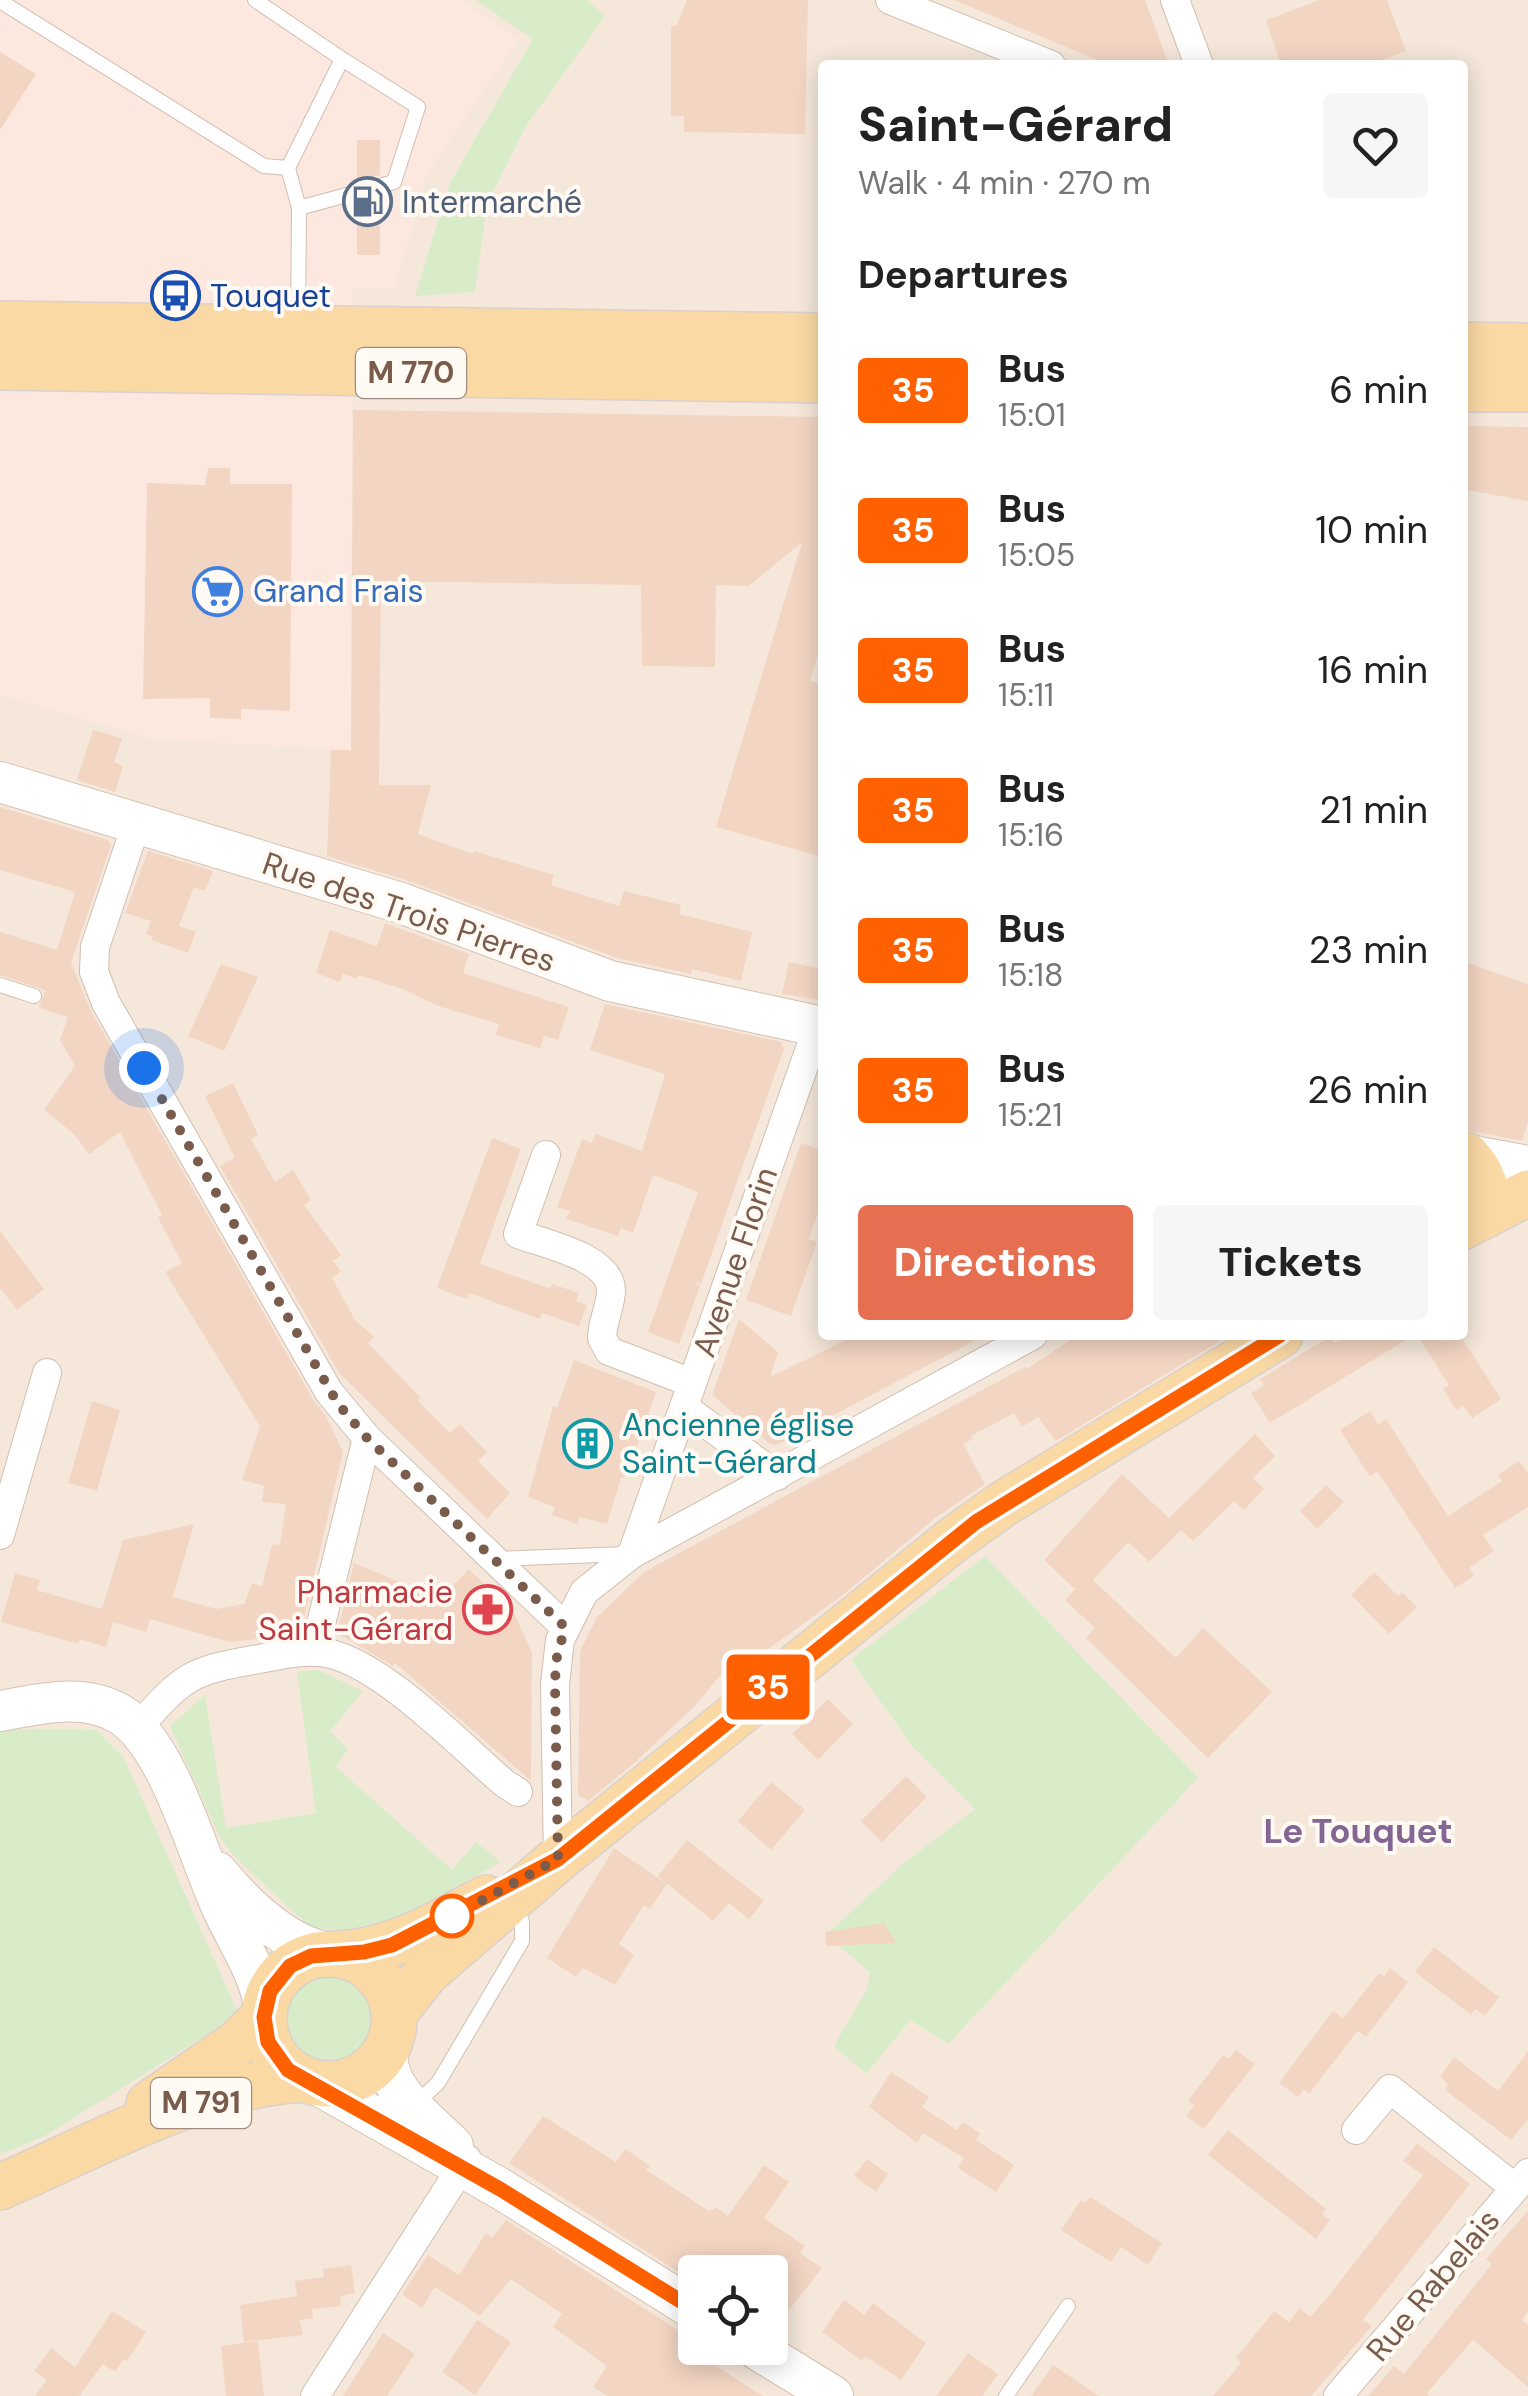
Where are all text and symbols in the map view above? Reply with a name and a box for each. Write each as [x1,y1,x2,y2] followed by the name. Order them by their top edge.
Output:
[858,93,1173,156] text: Saint-Gérard
[1323,93,1428,198] button: heart
[858,162,1151,204] text: Walk · 4 min · 270 m
[341,176,393,228] fuel station icon: Intermarché
[402,181,582,223] place label: Intermarché
[858,250,1069,300] text: Departures
[149,270,201,322] bus stop icon: Touquet
[210,275,331,317] place label: Touquet
[998,344,1066,394] text: Bus
[356,348,466,398] road number: M 770
[1329,365,1428,415] text: 6 min
[892,367,934,413] text: 35
[998,394,1066,436] text: 15:01
[998,484,1066,534] text: Bus
[1315,505,1428,555] text: 10 min
[892,507,934,553] text: 35
[998,534,1075,576] text: 15:05
[192,565,244,617] supermarket icon: Grand Frais
[253,570,424,612] place label: Grand Frais
[998,624,1066,674] text: Bus
[1317,645,1428,695] text: 16 min
[892,647,934,693] text: 35
[998,674,1054,716] text: 15:11
[998,764,1066,814] text: Bus
[1319,785,1428,835] text: 21 min
[892,787,934,833] text: 35
[998,814,1064,856] text: 15:16
[257,842,561,982] street label: Rue des Trois Pierres
[998,904,1066,954] text: Bus
[1309,925,1428,975] text: 23 min
[892,927,934,973] text: 35
[998,954,1063,996] text: 15:18
[119,1043,169,1093] your location
[998,1044,1066,1094] text: Bus
[1307,1065,1428,1115] text: 26 min
[892,1067,934,1113] text: 35
[998,1094,1062,1136] text: 15:21
[683,1161,787,1363] street label: Avenue Florin
[858,1205,1133,1320] button: Directions
[1153,1205,1428,1320] button: Tickets
[622,1404,854,1483] place label: Ancienne église Saint-Gérard
[561,1417,613,1469] building icon: Ancienne église Saint-Gérard
[258,1571,453,1650] place label: Pharmacie Saint-Gérard
[462,1584,514,1636] pharmacy icon: Pharmacie Saint-Gérard
[723,1654,813,1720] line badge: 35
[747,1664,789,1710] text: 35
[1263,1808,1453,1854] district label: Le Touquet
[431,1895,473,1937] unlabelled marker
[151,2078,251,2128] road number: M 791
[1357,2200,1509,2370] street label: Rue Rabelais
[678,2255,788,2365] map controls
[678,2255,788,2365] button: locate

